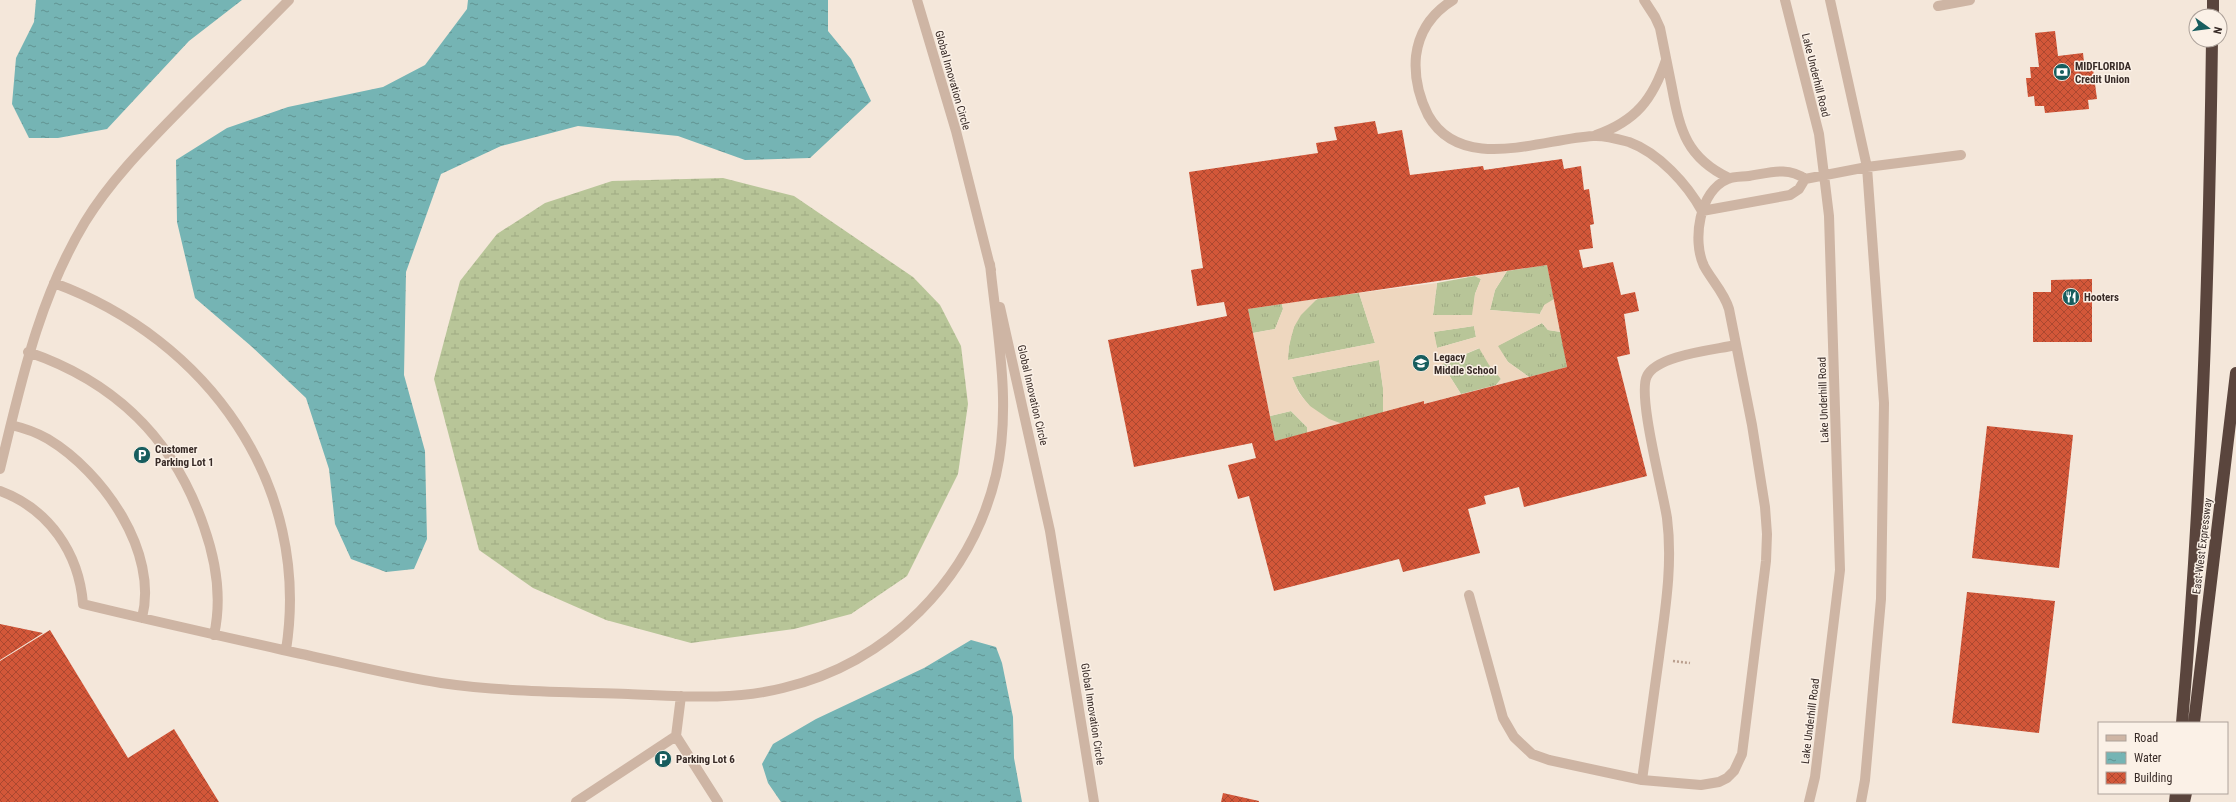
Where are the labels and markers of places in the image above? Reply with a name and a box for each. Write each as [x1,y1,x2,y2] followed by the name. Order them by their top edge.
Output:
[2075,60,2131,86] place label: MIDFLORIDA Credit Union
[2052,62,2072,82] bank icon: MIDFLORIDA Credit Union
[2061,287,2081,307] restaurant icon: Hooters
[2084,291,2119,304] place label: Hooters
[1434,351,1497,377] place label: Legacy Middle School
[1411,353,1431,373] school or university icon: Legacy Middle School
[155,443,214,469] place label: Customer Parking Lot 1
[132,445,152,465] parking icon: Customer Parking Lot 1
[653,749,673,769] parking icon: Parking Lot 6
[676,753,735,766] place label: Parking Lot 6

